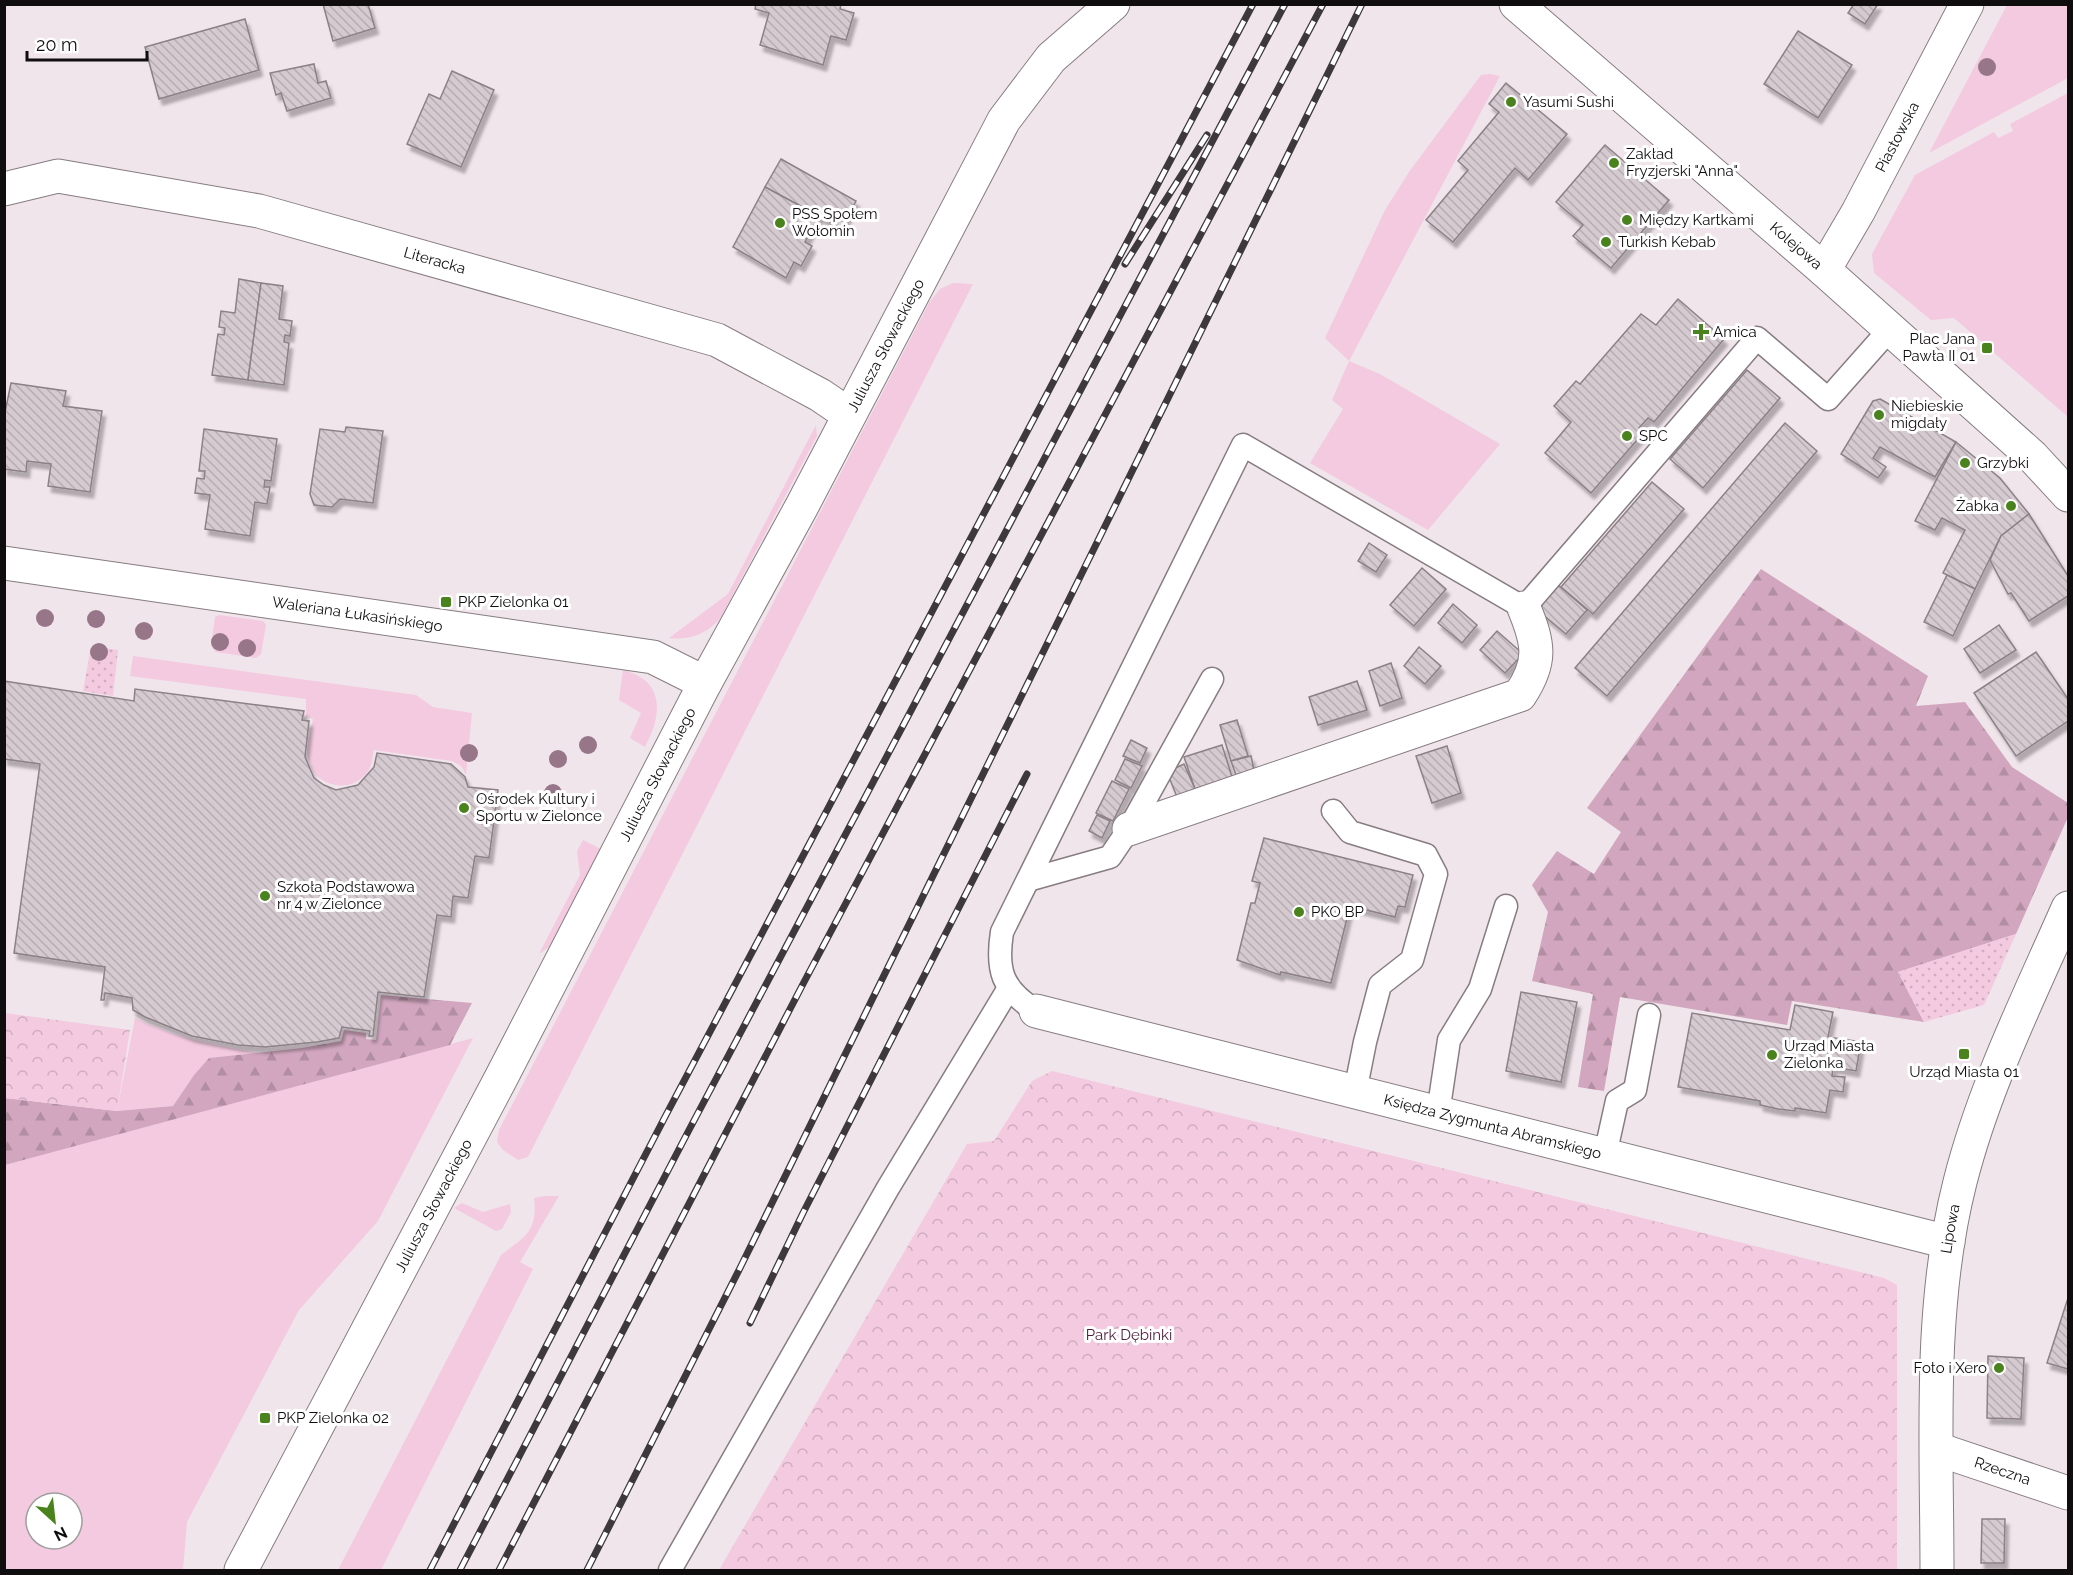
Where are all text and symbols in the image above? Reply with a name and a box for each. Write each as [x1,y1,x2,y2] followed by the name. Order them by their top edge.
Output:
[27,24,147,62] scale bar
[36,34,78,55] text: 20 m
[1523,93,1614,111] place label: Yasumi Sushi
[1504,95,1518,109] marker: Yasumi Sushi
[1872,99,1923,175] street label: Piastowska
[1626,145,1738,180] place label: Zakład Fryzjerski "Anna"
[1607,156,1621,170] marker: Zakład Fryzjerski "Anna"
[792,205,878,240] place label: PSS Społem Wołomin
[1639,211,1754,229] place label: Między Kartkami
[1620,213,1634,227] marker: Między Kartkami
[773,216,787,230] marker: PSS Społem Wołomin
[1766,218,1826,273] street label: Kolejowa
[1618,233,1716,251] place label: Turkish Kebab
[1599,235,1613,249] marker: Turkish Kebab
[402,243,468,278] street label: Literacka
[844,276,928,415] street label: Juliusza Słowackiego
[1713,323,1757,341] place label: Amica
[1694,325,1708,339] marker: Amica
[1902,330,1976,365] place label: Plac Jana Pawła II 01
[1980,341,1994,355] marker: Plac Jana Pawła II 01
[1891,397,1963,432] place label: Niebieskie migdały
[1872,408,1886,422] marker: Niebieskie migdały
[1639,427,1668,445] place label: SPC
[1620,429,1634,443] marker: SPC
[1977,454,2029,472] place label: Grzybki
[1958,456,1972,470] marker: Grzybki
[1956,496,1999,515] place label: Żabka
[2004,499,2018,513] marker: Żabka
[271,593,444,635] street label: Waleriana Łukasińskiego
[458,593,569,611] place label: PKP Zielonka 01
[439,595,453,609] marker: PKP Zielonka 01
[616,705,700,844] street label: Juliusza Słowackiego
[476,790,602,825] place label: Ośrodek Kultury i Sportu w Zielonce
[457,801,471,815] marker: Ośrodek Kultury i Sportu w Zielonce
[277,878,415,913] place label: Szkoła Podstawowa nr 4 w Zielonce
[258,889,272,903] marker: Szkoła Podstawowa nr 4 w Zielonce
[1311,903,1364,921] place label: PKO BP
[1292,905,1306,919] marker: PKO BP
[1784,1037,1874,1072] place label: Urząd Miasta Zielonka
[1957,1047,1971,1061] marker: Urząd Miasta 01
[1765,1048,1779,1062] marker: Urząd Miasta Zielonka
[1909,1063,2019,1081] place label: Urząd Miasta 01
[1382,1090,1604,1163] street label: Księdza Zygmunta Abramskiego
[391,1136,476,1275] street label: Juliusza Słowackiego
[1937,1202,1964,1255] street label: Lipowa
[1086,1326,1172,1344] park label: Park Dębinki
[1914,1359,1987,1377] place label: Foto i Xero
[1992,1361,2006,1375] marker: Foto i Xero
[277,1409,389,1427] place label: PKP Zielonka 02
[258,1411,272,1425] marker: PKP Zielonka 02
[1972,1453,2033,1489] street label: Rzeczna
[24,1491,84,1551] north arrow
[51,1523,70,1545] text: N

